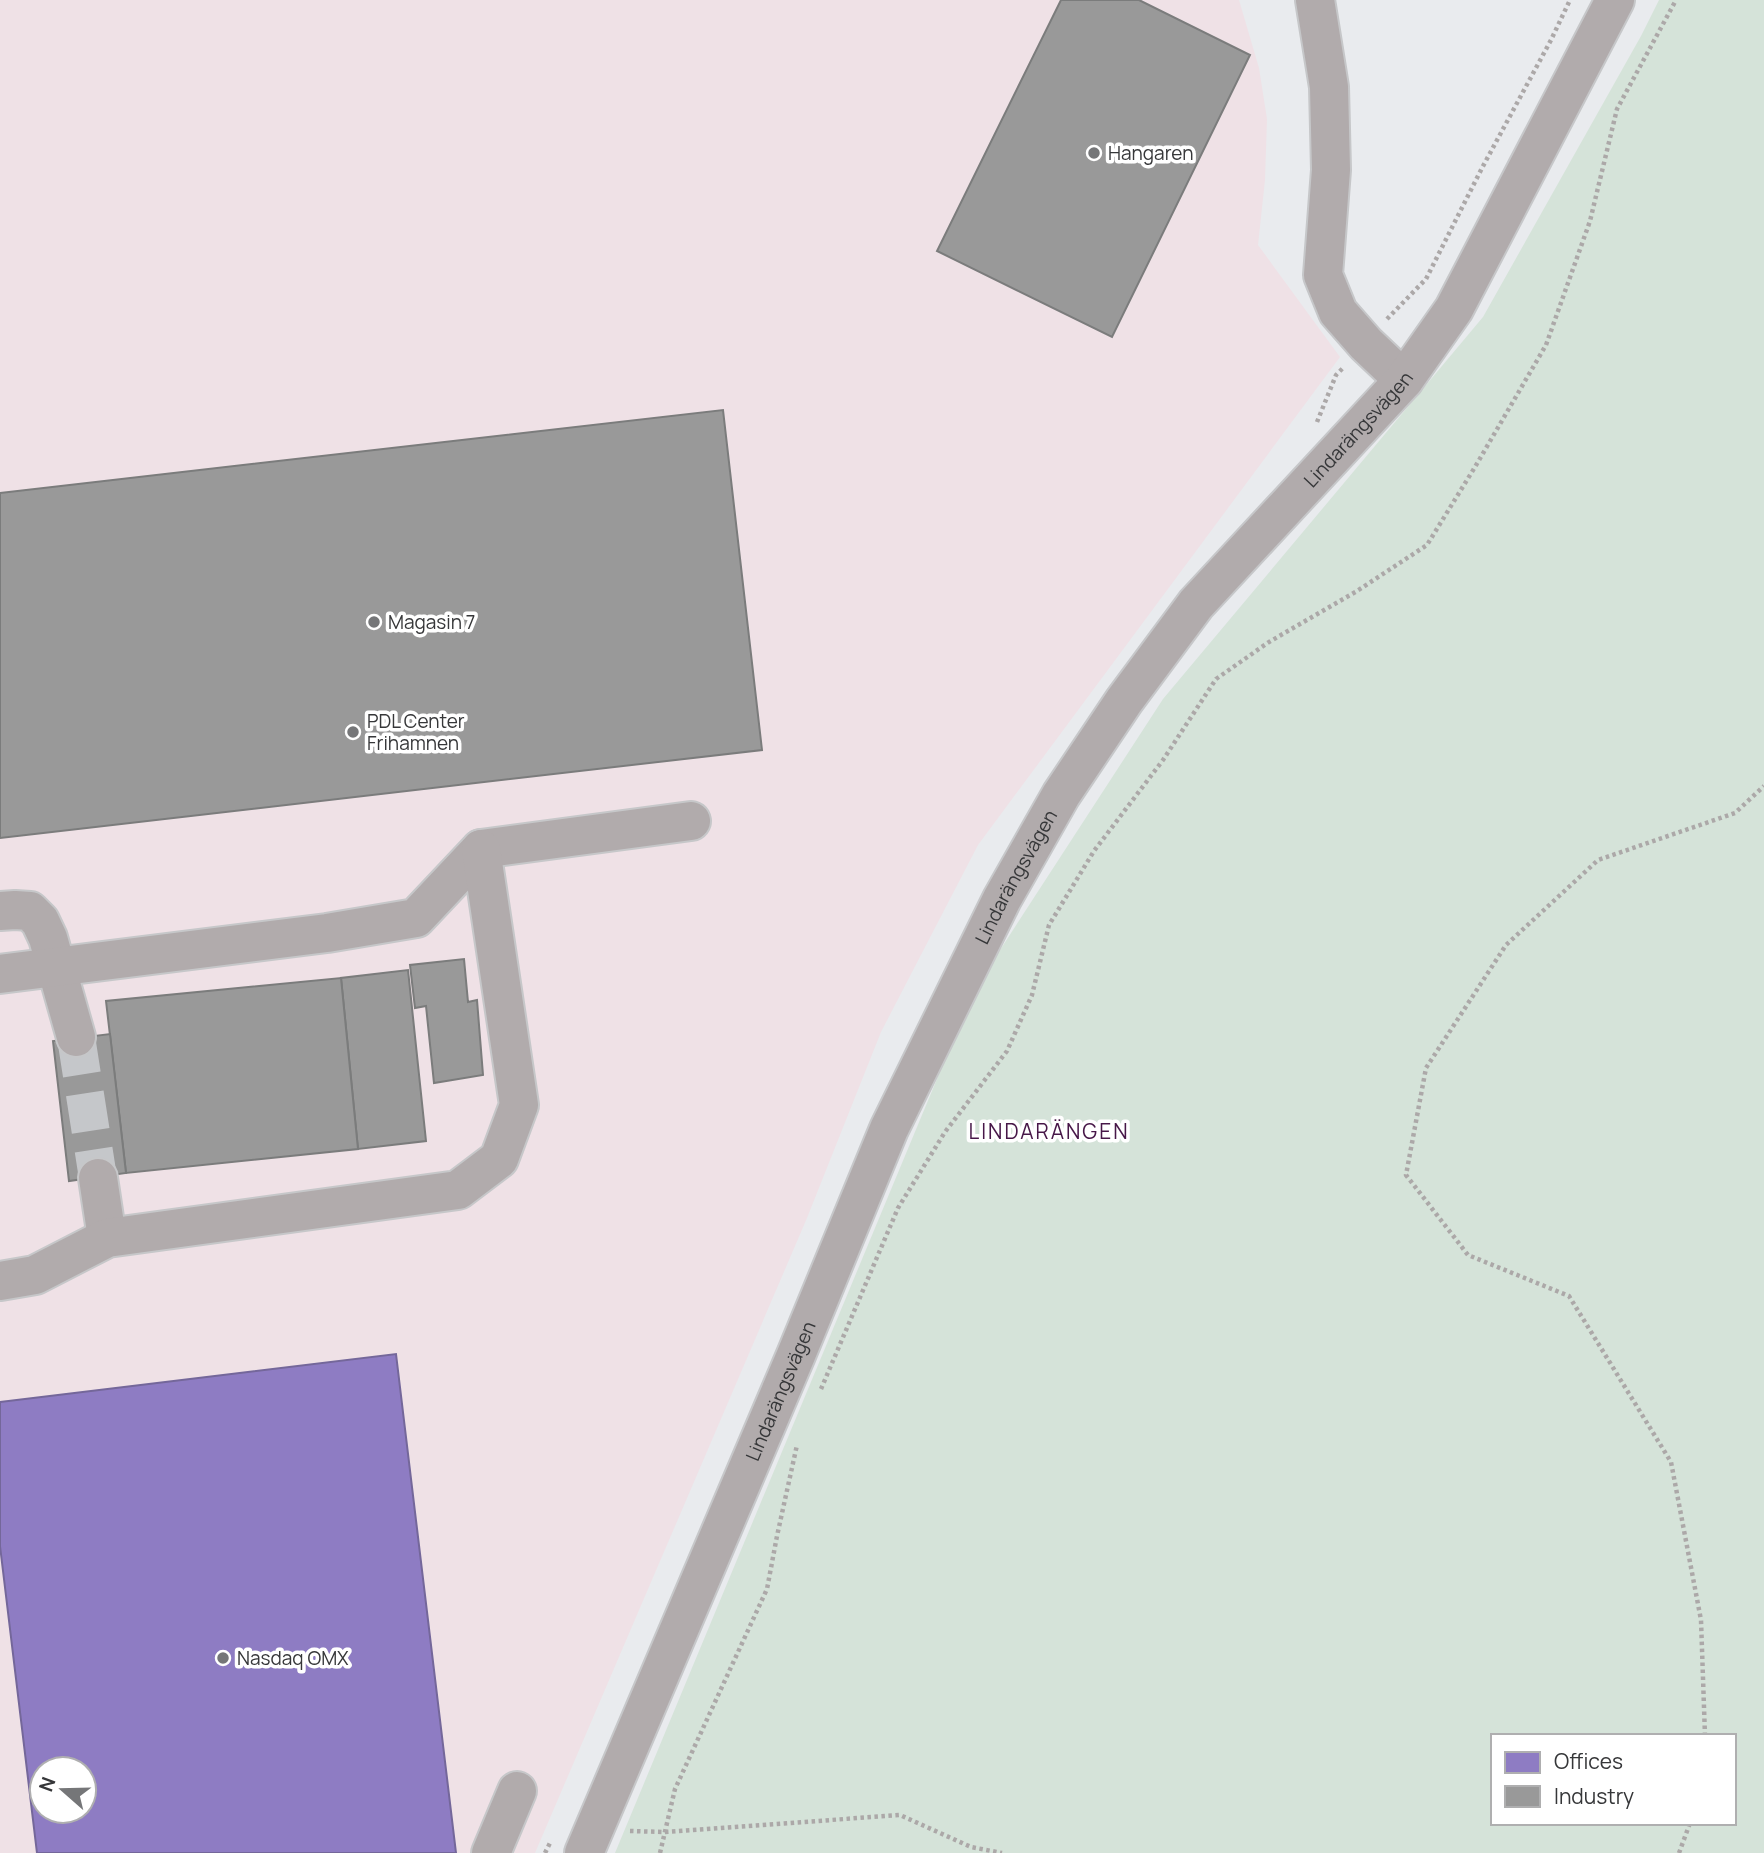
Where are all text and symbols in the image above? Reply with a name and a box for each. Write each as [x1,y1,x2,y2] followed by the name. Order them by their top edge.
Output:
[1108,140,1193,166] place label: Hangaren
[1086,145,1102,161] marker: Hangaren
[1298,366,1419,493] street label: Lindarängsvägen
[388,609,475,635] place label: Magasin 7
[366,614,382,630] marker: Magasin 7
[367,708,465,756] place label: PDL Center Frihamnen
[345,724,361,740] marker: PDL Center Frihamnen
[969,805,1063,948] street label: Lindarängsvägen
[968,1117,1130,1145] district label: LINDARÄNGEN
[739,1317,822,1465] street label: Lindarängsvägen
[237,1645,349,1671] place label: Nasdaq OMX
[215,1650,231,1666] marker: Nasdaq OMX
[1491,1734,1736,1825] legend
[1554,1747,1623,1775] text: Offices
[28,1755,98,1825] north arrow
[32,1773,62,1795] text: N
[1554,1782,1634,1810] text: Industry

